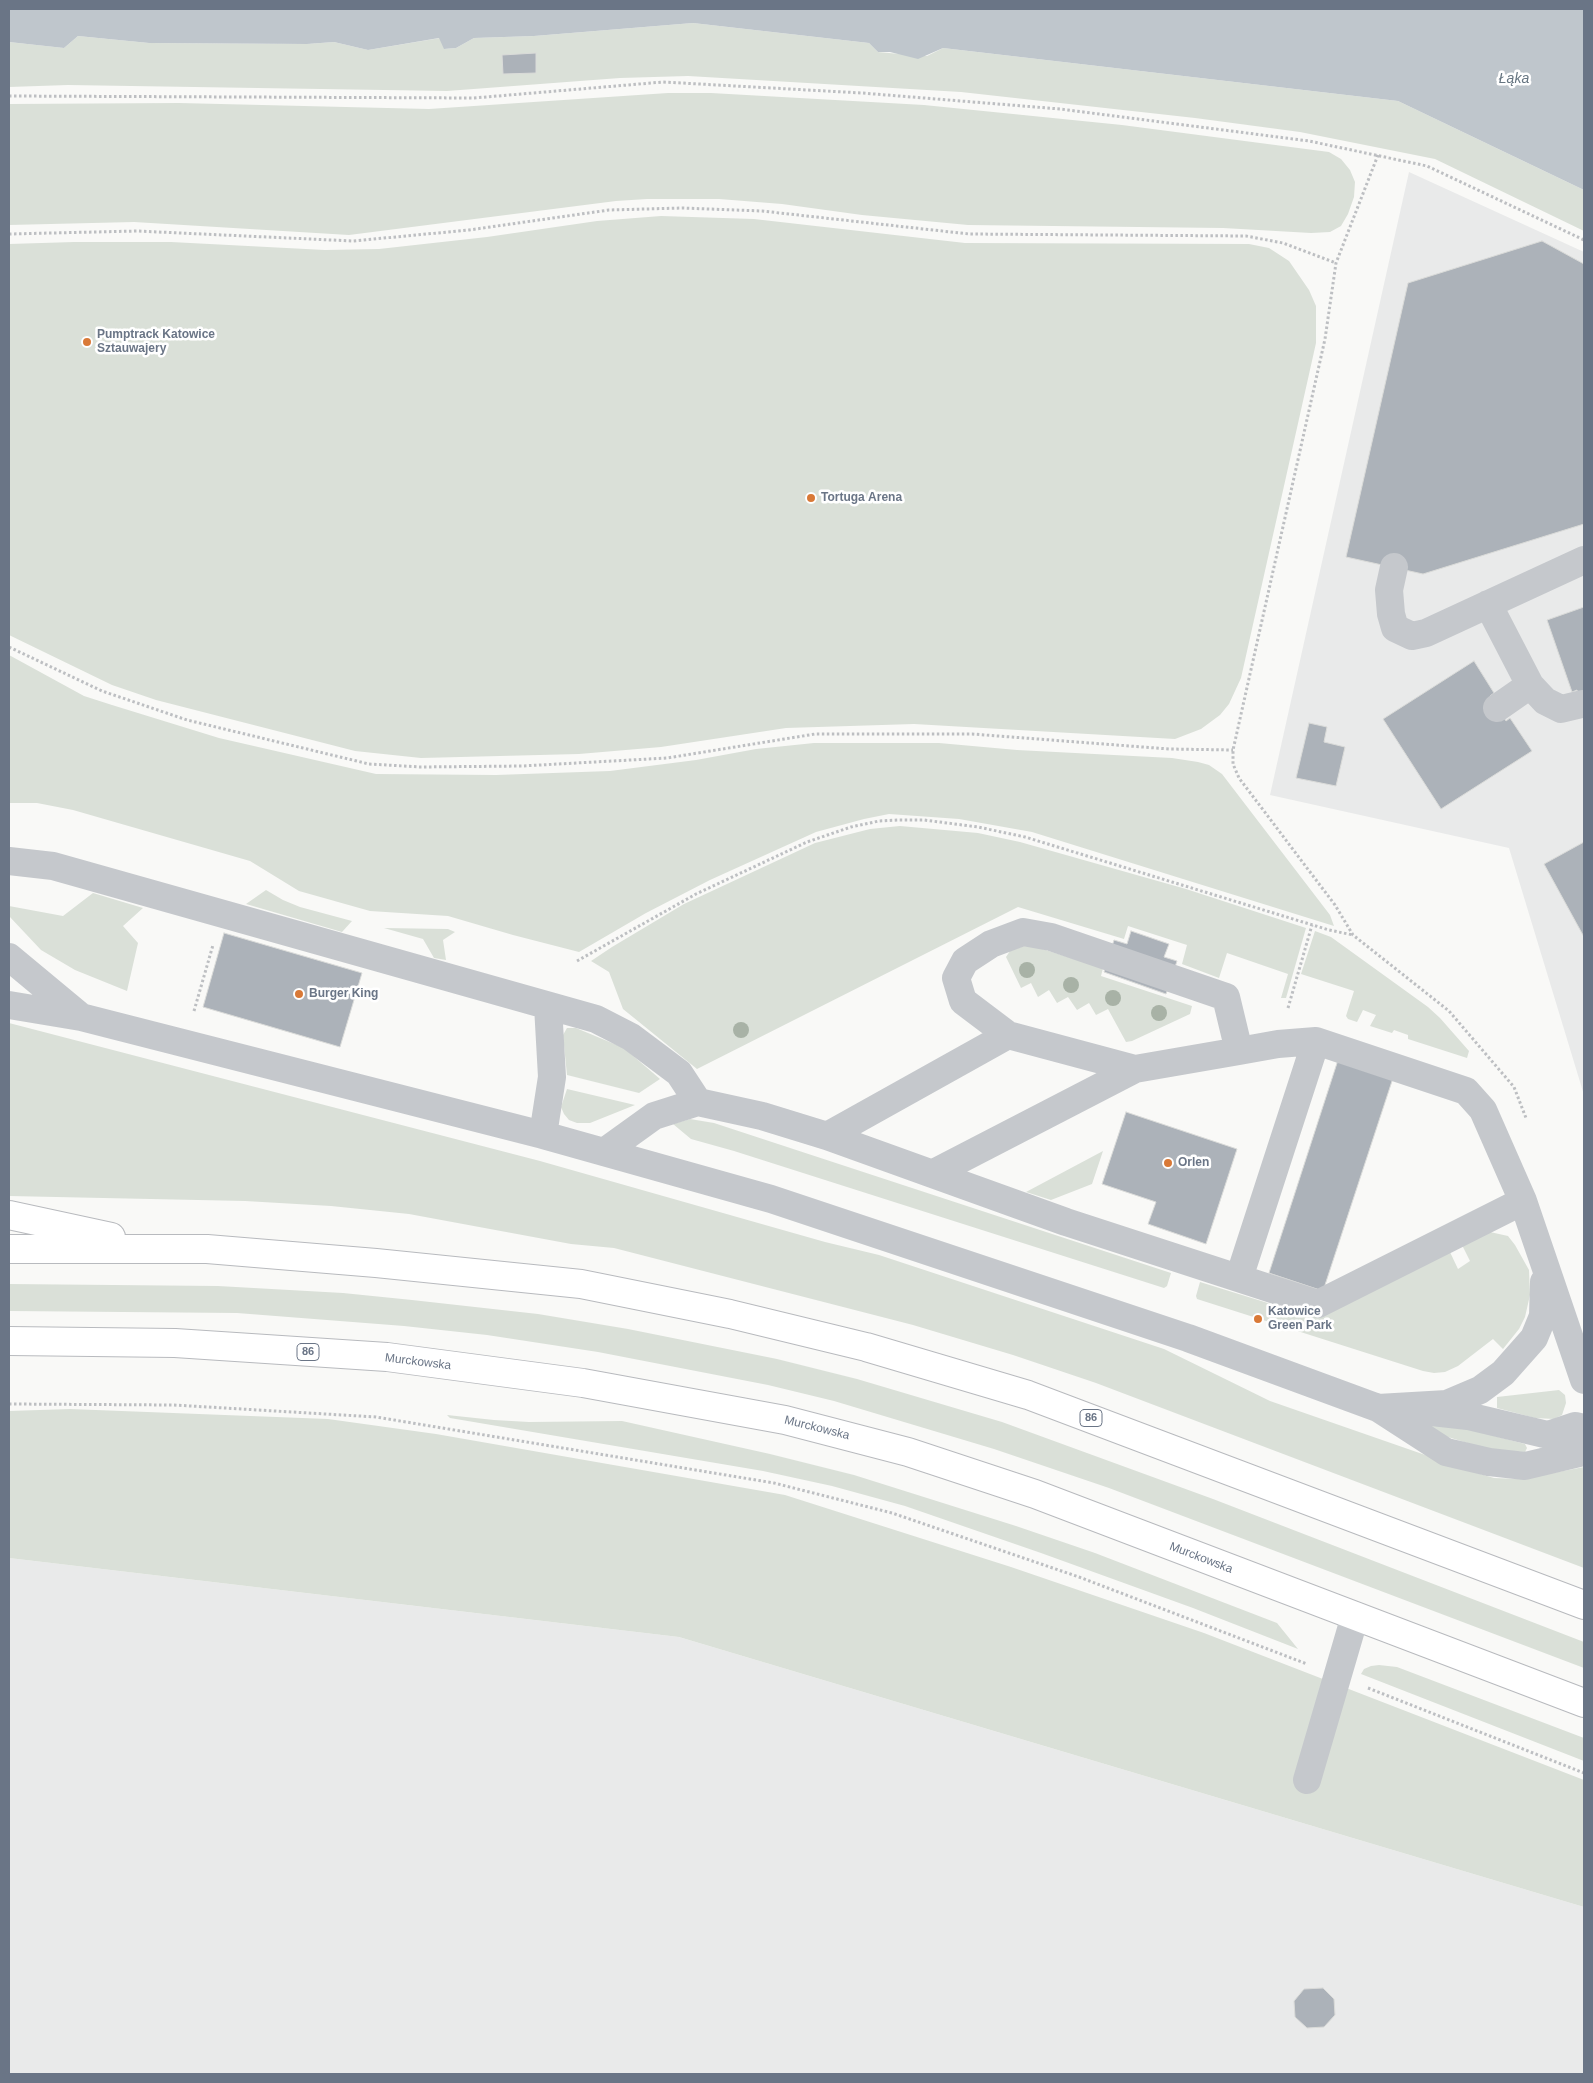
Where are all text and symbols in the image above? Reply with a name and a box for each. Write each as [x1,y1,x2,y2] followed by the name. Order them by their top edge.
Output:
[1499,71,1529,87] water label: Łąka
[97,328,215,356] place label: Pumptrack Katowice Sztauwajery
[81,336,93,348] marker: Pumptrack Katowice Sztauwajery
[821,491,902,505] place label: Tortuga Arena
[805,492,817,504] marker: Tortuga Arena
[309,987,378,1001] place label: Burger King
[293,988,305,1000] marker: Burger King
[1178,1156,1209,1170] place label: Orlen
[1162,1157,1174,1169] marker: Orlen
[1268,1305,1332,1333] place label: Katowice Green Park
[1252,1313,1264,1325] marker: Katowice Green Park
[297,1344,319,1360] road number: 86
[384,1351,452,1373] street label: Murckowska
[1080,1410,1102,1426] road number: 86
[783,1413,851,1443] street label: Murckowska
[1167,1539,1235,1577] street label: Murckowska

